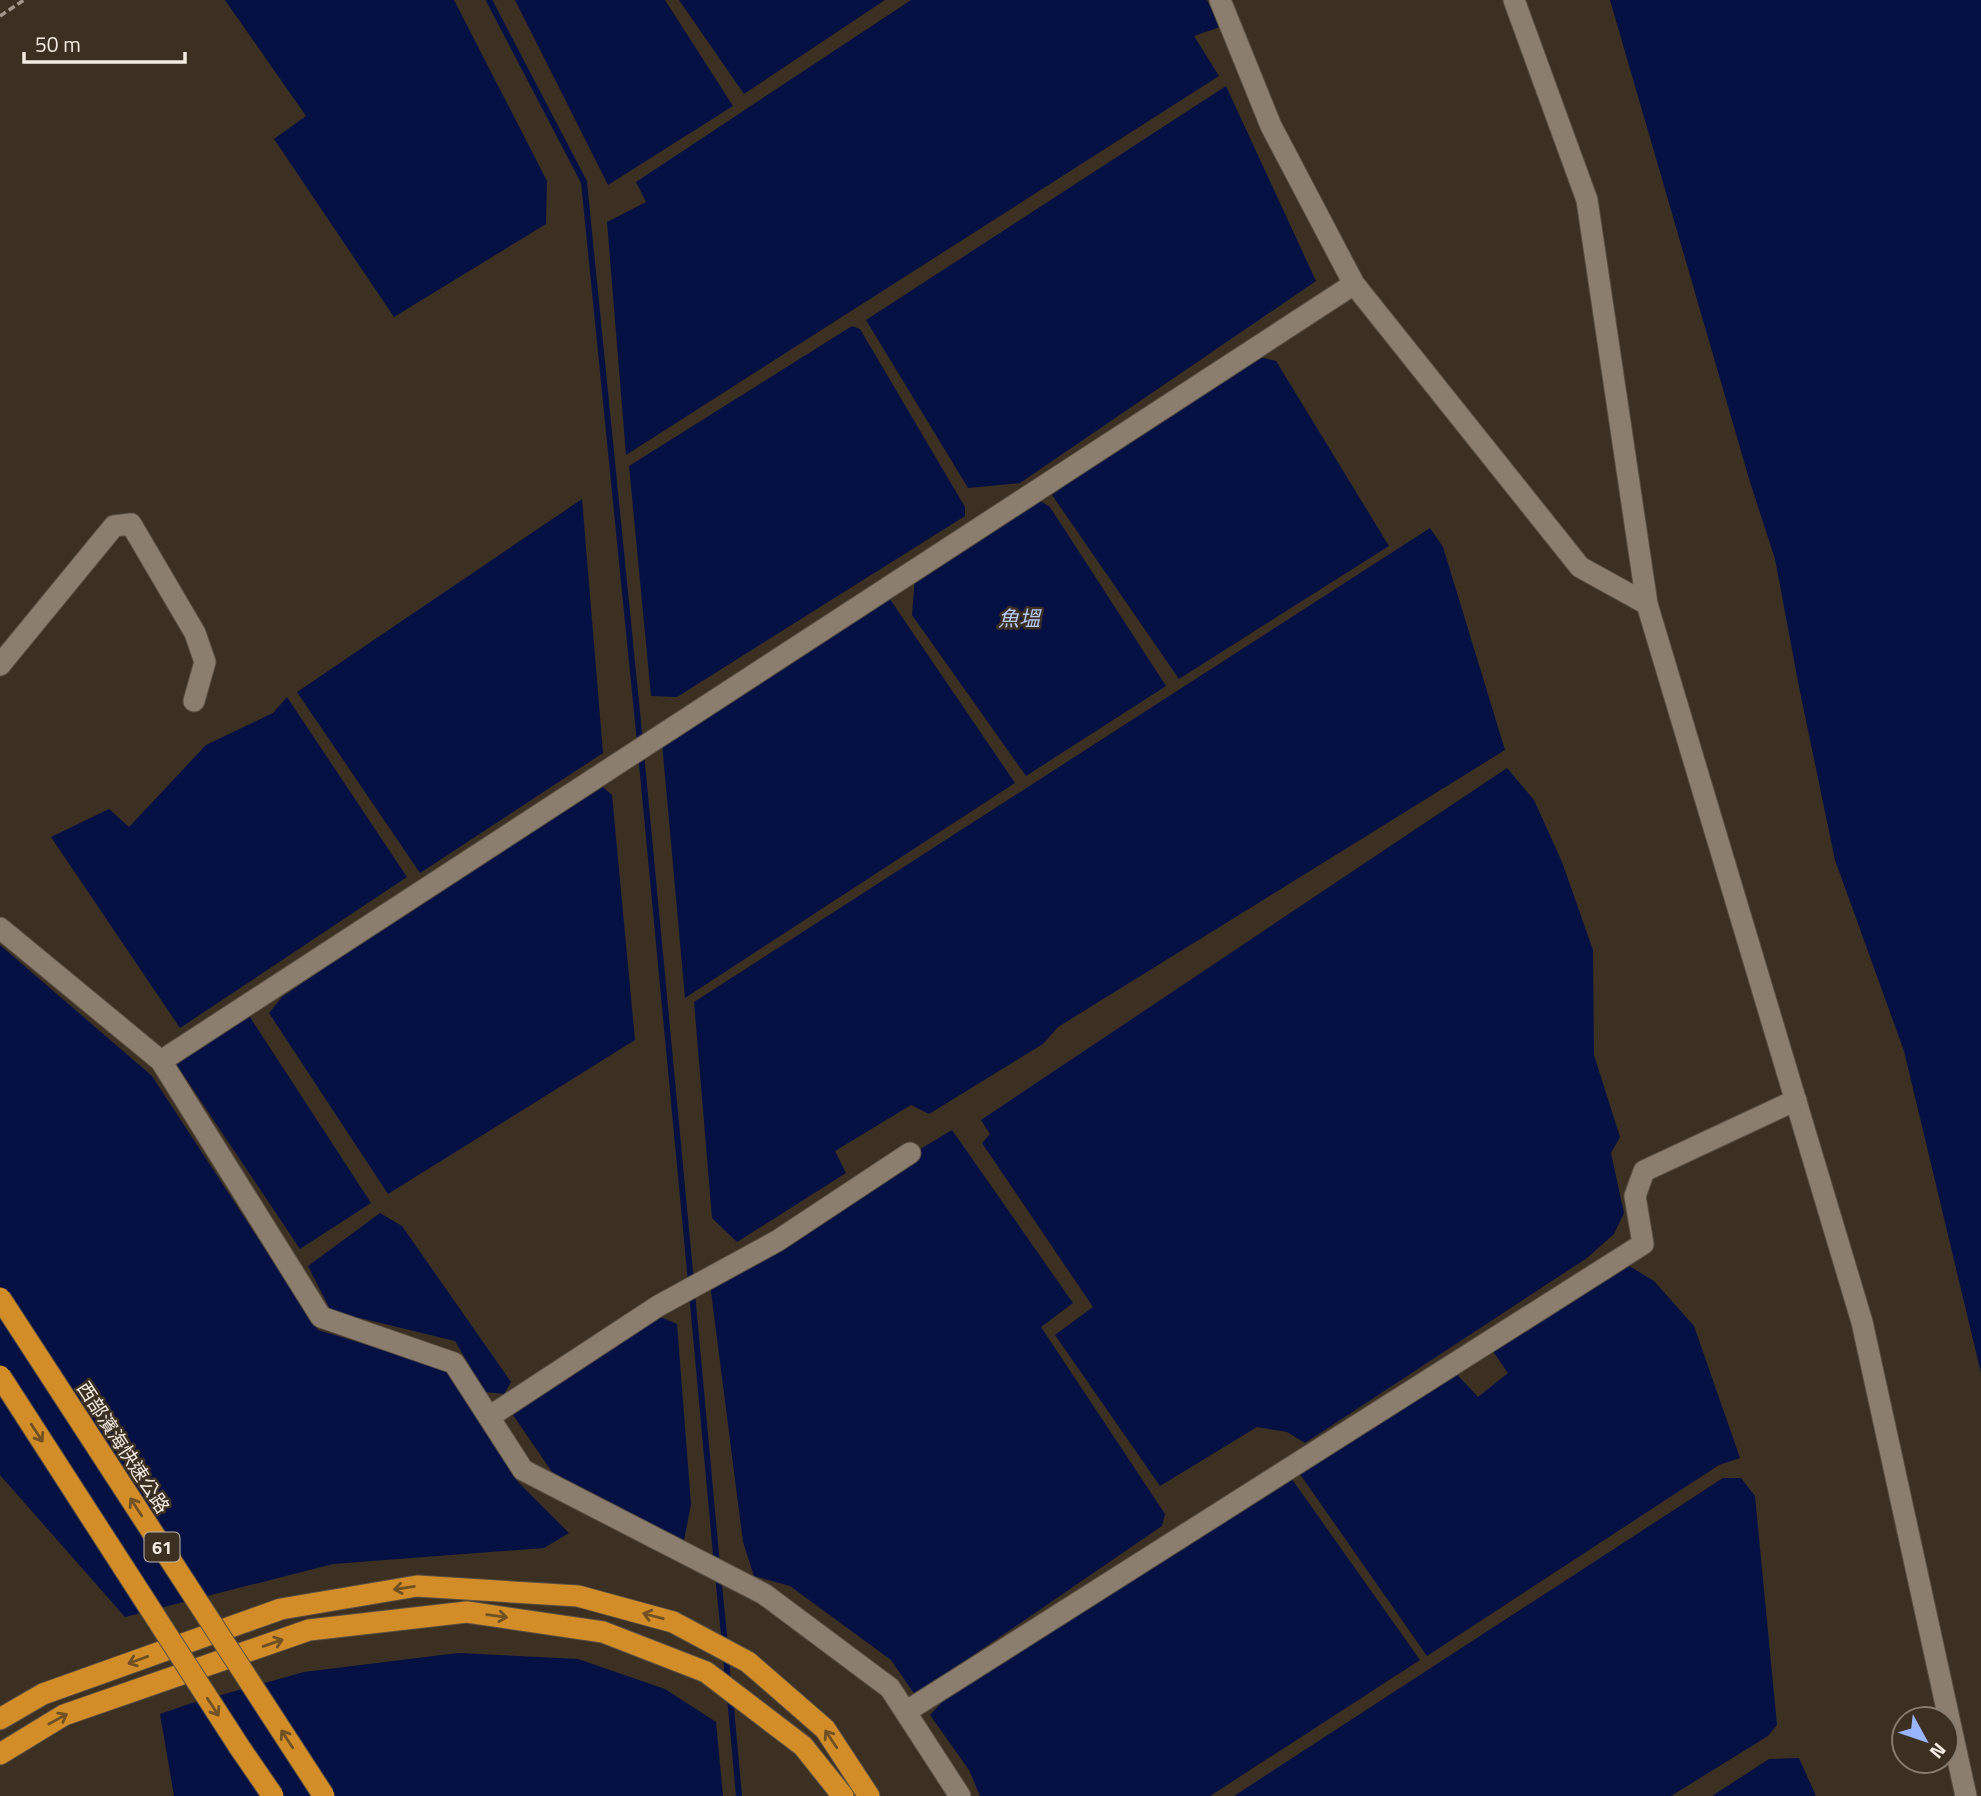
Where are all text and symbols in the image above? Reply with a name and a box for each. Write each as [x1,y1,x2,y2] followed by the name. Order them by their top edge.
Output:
[24,21,186,65] scale bar
[35,28,81,60] text: 50 m
[998,602,1042,634] water label: 魚塭
[70,1375,178,1519] street label: 西部濱海快速公路
[30,1423,45,1442] one-way arrow
[129,1498,143,1518] one-way arrow
[144,1532,180,1562] road number: 61
[394,1582,416,1595] one-way arrow
[643,1609,665,1622] one-way arrow
[485,1610,507,1623] one-way arrow
[261,1636,283,1648] one-way arrow
[128,1654,150,1667] one-way arrow
[206,1697,221,1716] one-way arrow
[1890,1705,1960,1775] north arrow
[48,1712,68,1726] one-way arrow
[280,1730,294,1749] one-way arrow
[824,1730,839,1749] one-way arrow
[1923,1737,1954,1766] text: N

